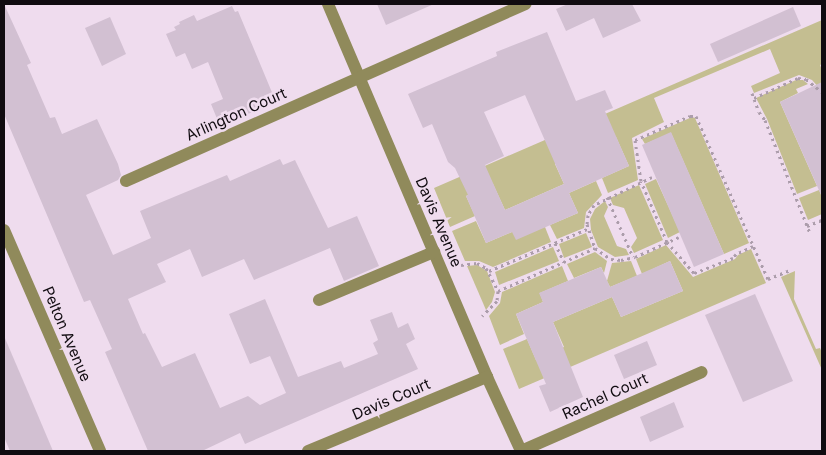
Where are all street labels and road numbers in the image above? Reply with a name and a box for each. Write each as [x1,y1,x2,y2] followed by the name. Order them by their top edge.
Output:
[183,84,289,144] street label: Arlington Court
[412,174,466,270] street label: Davis Avenue
[39,284,95,384] street label: Pelton Avenue
[559,369,651,423] street label: Rachel Court
[349,375,433,423] street label: Davis Court

